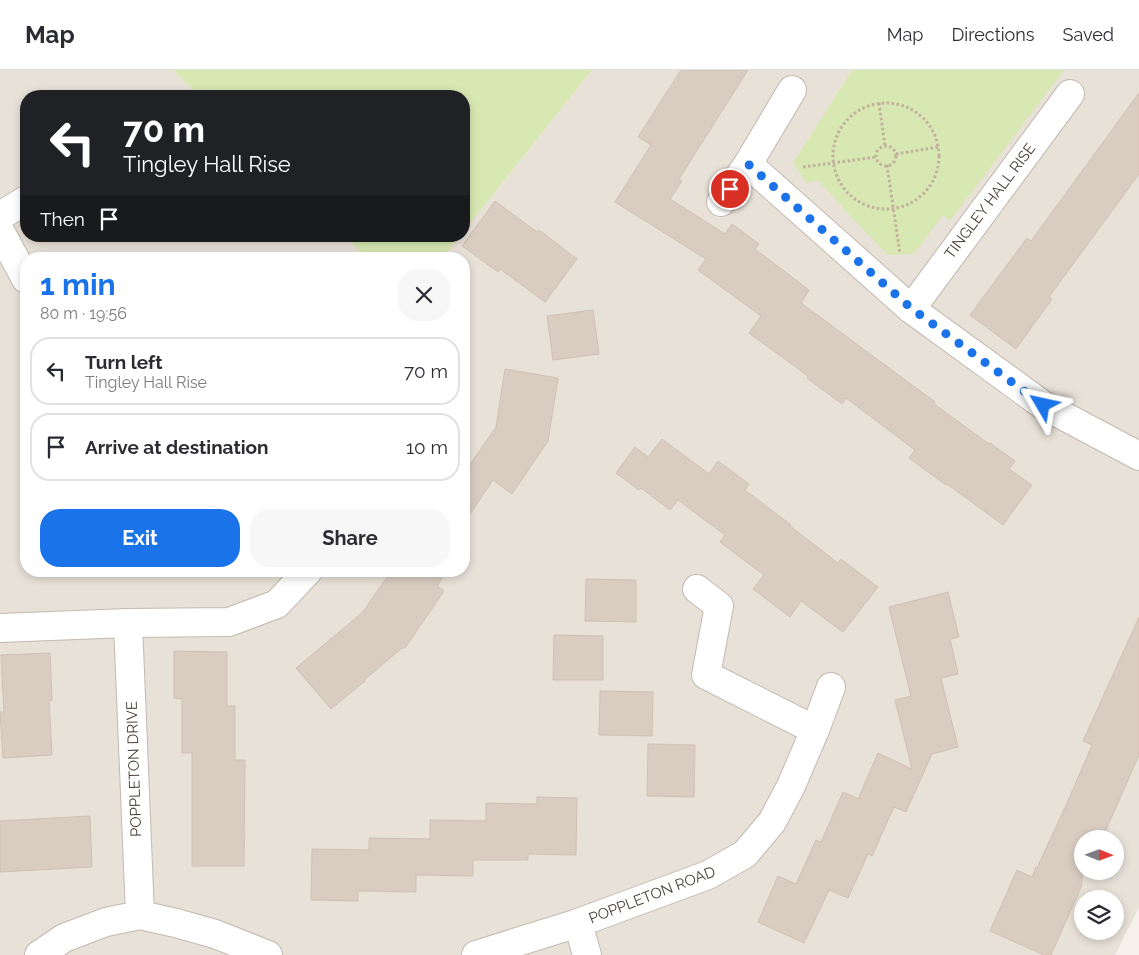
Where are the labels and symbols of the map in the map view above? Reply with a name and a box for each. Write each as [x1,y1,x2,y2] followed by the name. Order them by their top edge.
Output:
[941,140,1039,262] street label: TINGLEY HALL RISE
[709,168,751,210] pin
[1016,378,1068,430] position arrow
[123,701,145,837] street label: POPPLETON DRIVE
[1074,830,1124,880] north arrow
[586,862,718,927] street label: POPPLETON ROAD

